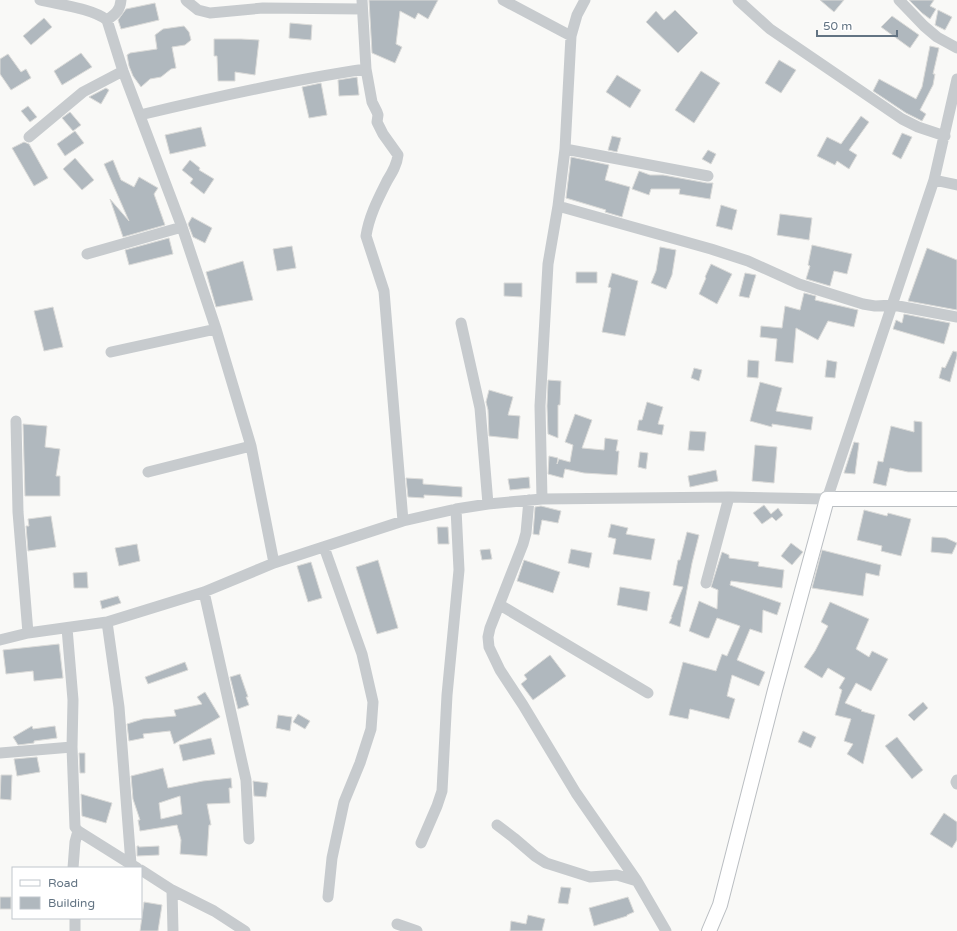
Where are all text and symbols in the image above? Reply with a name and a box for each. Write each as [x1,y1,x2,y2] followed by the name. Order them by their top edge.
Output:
[817,12,897,38] scale bar
[823,19,852,33] text: 50 m
[12,867,142,919] legend
[48,876,78,890] text: Road
[48,896,95,910] text: Building

